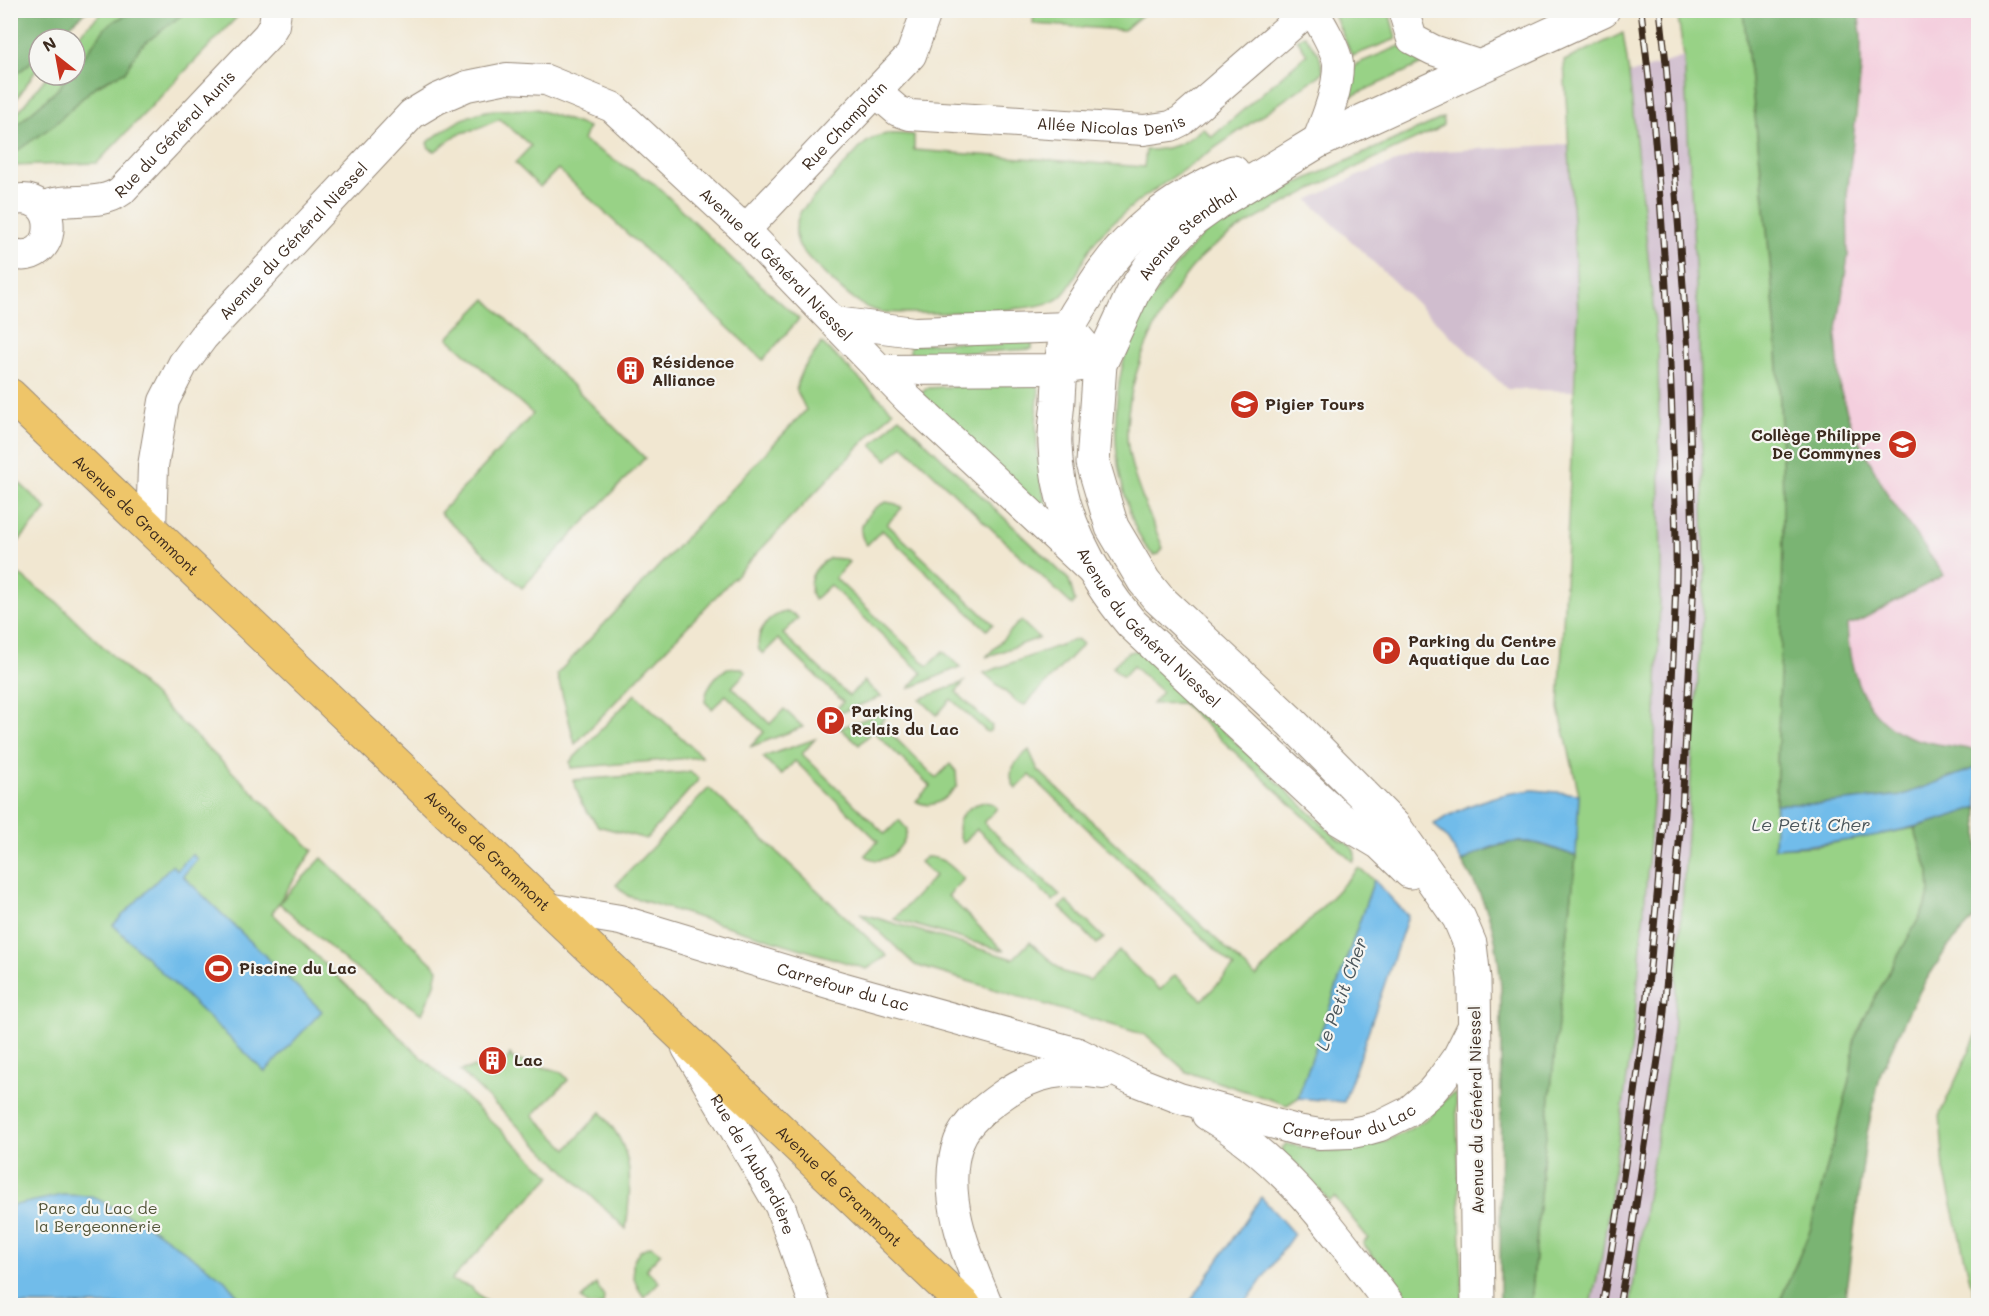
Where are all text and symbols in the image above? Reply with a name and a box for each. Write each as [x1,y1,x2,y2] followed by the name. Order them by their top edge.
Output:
[27,27,87,87] north arrow
[38,32,60,56] text: N
[110,66,239,202] street label: Rue du Général Aunis
[797,76,891,174] street label: Rue Champlain
[1036,110,1188,140] street label: Allée Nicolas Denis
[214,157,372,324] street label: Avenue du Général Niessel
[696,182,857,345] street label: Avenue du Général Niessel
[1133,182,1241,284] street label: Avenue Stendhal
[652,351,734,390] place label: Résidence Alliance
[615,355,647,387] building icon: Résidence Alliance
[1228,388,1260,420] school or university icon: Pigier Tours
[1265,393,1365,414] place label: Pigier Tours
[1751,424,1881,463] place label: Collège Philippe De Commynes
[1886,428,1918,460] school or university icon: Collège Philippe De Commynes
[69,450,204,580] street label: Avenue de Grammont
[1073,544,1225,712] street label: Avenue du Général Niessel
[1408,630,1556,669] place label: Parking du Centre Aquatique du Lac
[1371,634,1403,666] parking icon: Parking du Centre Aquatique du Lac
[851,700,959,739] place label: Parking Relais du Lac
[814,704,846,736] parking icon: Parking Relais du Lac
[420,785,555,915] street label: Avenue de Grammont
[1752,812,1870,836] water label: Le Petit Cher
[1309,934,1373,1054] water label: Le Petit Cher
[202,952,234,984] sports icon: Piscine du Lac
[239,957,357,978] place label: Piscine du Lac
[775,957,912,1015] street label: Carrefour du Lac
[1463,1006,1488,1214] street label: Avenue du Général Niessel
[477,1044,509,1076] building icon: Lac
[514,1049,543,1070] place label: Lac
[706,1090,800,1237] street label: Rue de l'Auberdière
[1281,1099,1420,1144] street label: Carrefour du Lac
[772,1121,907,1251] street label: Avenue de Grammont
[35,1197,161,1236] park label: Parc du Lac de la Bergeonnerie

